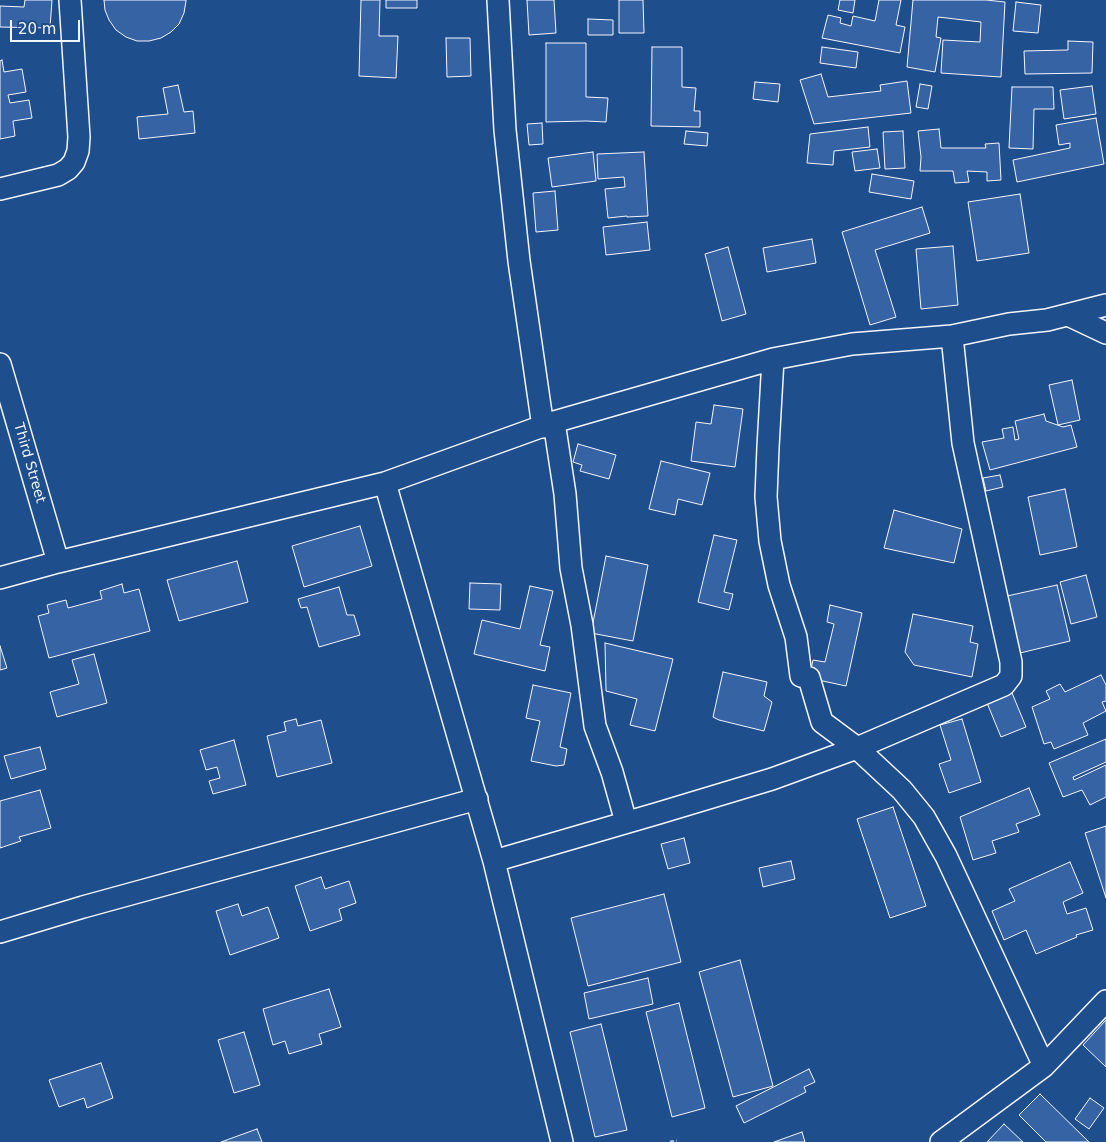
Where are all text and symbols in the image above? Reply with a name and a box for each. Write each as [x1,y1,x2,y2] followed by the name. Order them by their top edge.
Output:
[12,10,82,42] scale bar
[18,20,56,38] text: 20 m
[10,421,48,505] street label: Third Street

